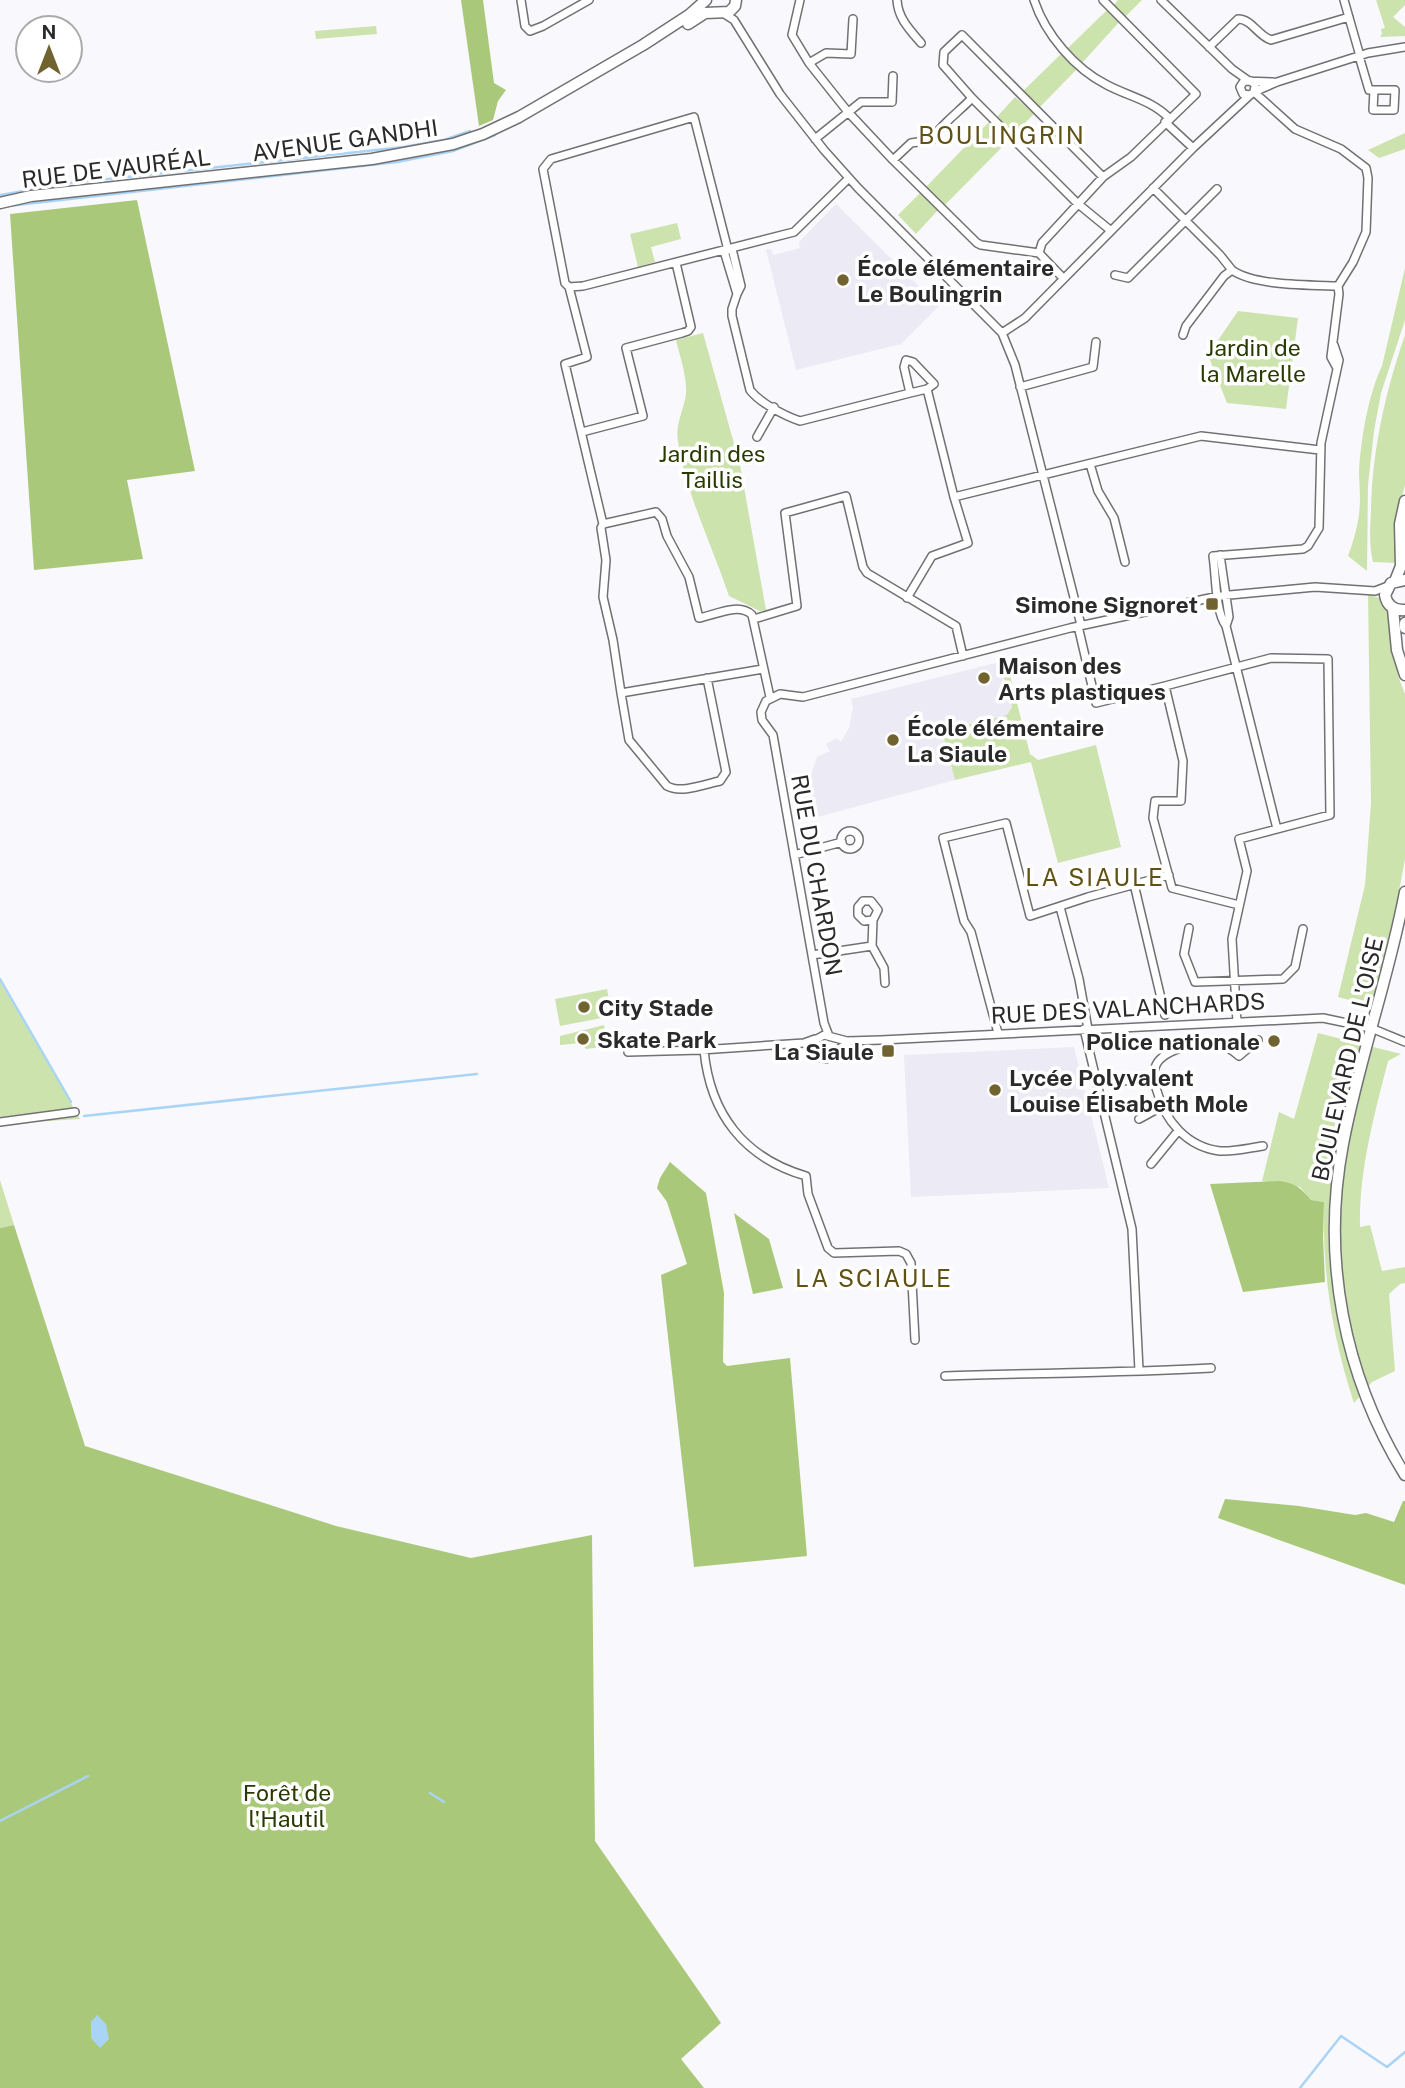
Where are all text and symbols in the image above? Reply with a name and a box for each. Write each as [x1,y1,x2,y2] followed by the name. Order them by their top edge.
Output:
[14,14,84,84] north arrow
[42,21,56,43] text: N
[250,114,440,166] street label: AVENUE GANDHI
[918,121,1086,149] district label: BOULINGRIN
[20,143,212,193] street label: RUE DE VAURÉAL
[857,254,1054,307] place label: École élémentaire Le Boulingrin
[835,272,851,288] marker: École élémentaire Le Boulingrin
[1200,334,1306,387] park label: Jardin de la Marelle
[658,440,766,493] park label: Jardin des Taillis
[1015,591,1198,618] place label: Simone Signoret
[1204,596,1220,612] marker: Simone Signoret
[998,652,1166,705] place label: Maison des Arts plastiques
[976,670,992,686] marker: Maison des Arts plastiques
[907,714,1104,767] place label: École élémentaire La Siaule
[885,732,901,748] marker: École élémentaire La Siaule
[786,772,848,978] street label: RUE DU CHARDON
[1025,863,1165,891] district label: LA SIAULE
[1306,934,1388,1184] street label: BOULEVARD DE L'OISE
[990,987,1266,1029] street label: RUE DES VALANCHARDS
[598,994,714,1021] place label: City Stade
[576,999,592,1015] marker: City Stade
[597,1026,717,1053] place label: Skate Park
[1086,1028,1260,1055] place label: Police nationale
[575,1031,591,1047] marker: Skate Park
[1266,1033,1282,1049] marker: Police nationale
[774,1038,874,1065] place label: La Siaule
[880,1043,896,1059] marker: La Siaule
[1009,1064,1248,1117] place label: Lycée Polyvalent Louise Élisabeth Mole
[987,1082,1003,1098] marker: Lycée Polyvalent Louise Élisabeth Mole
[795,1264,953,1292] district label: LA SCIAULE
[243,1779,331,1832] park label: Forêt de l'Hautil

